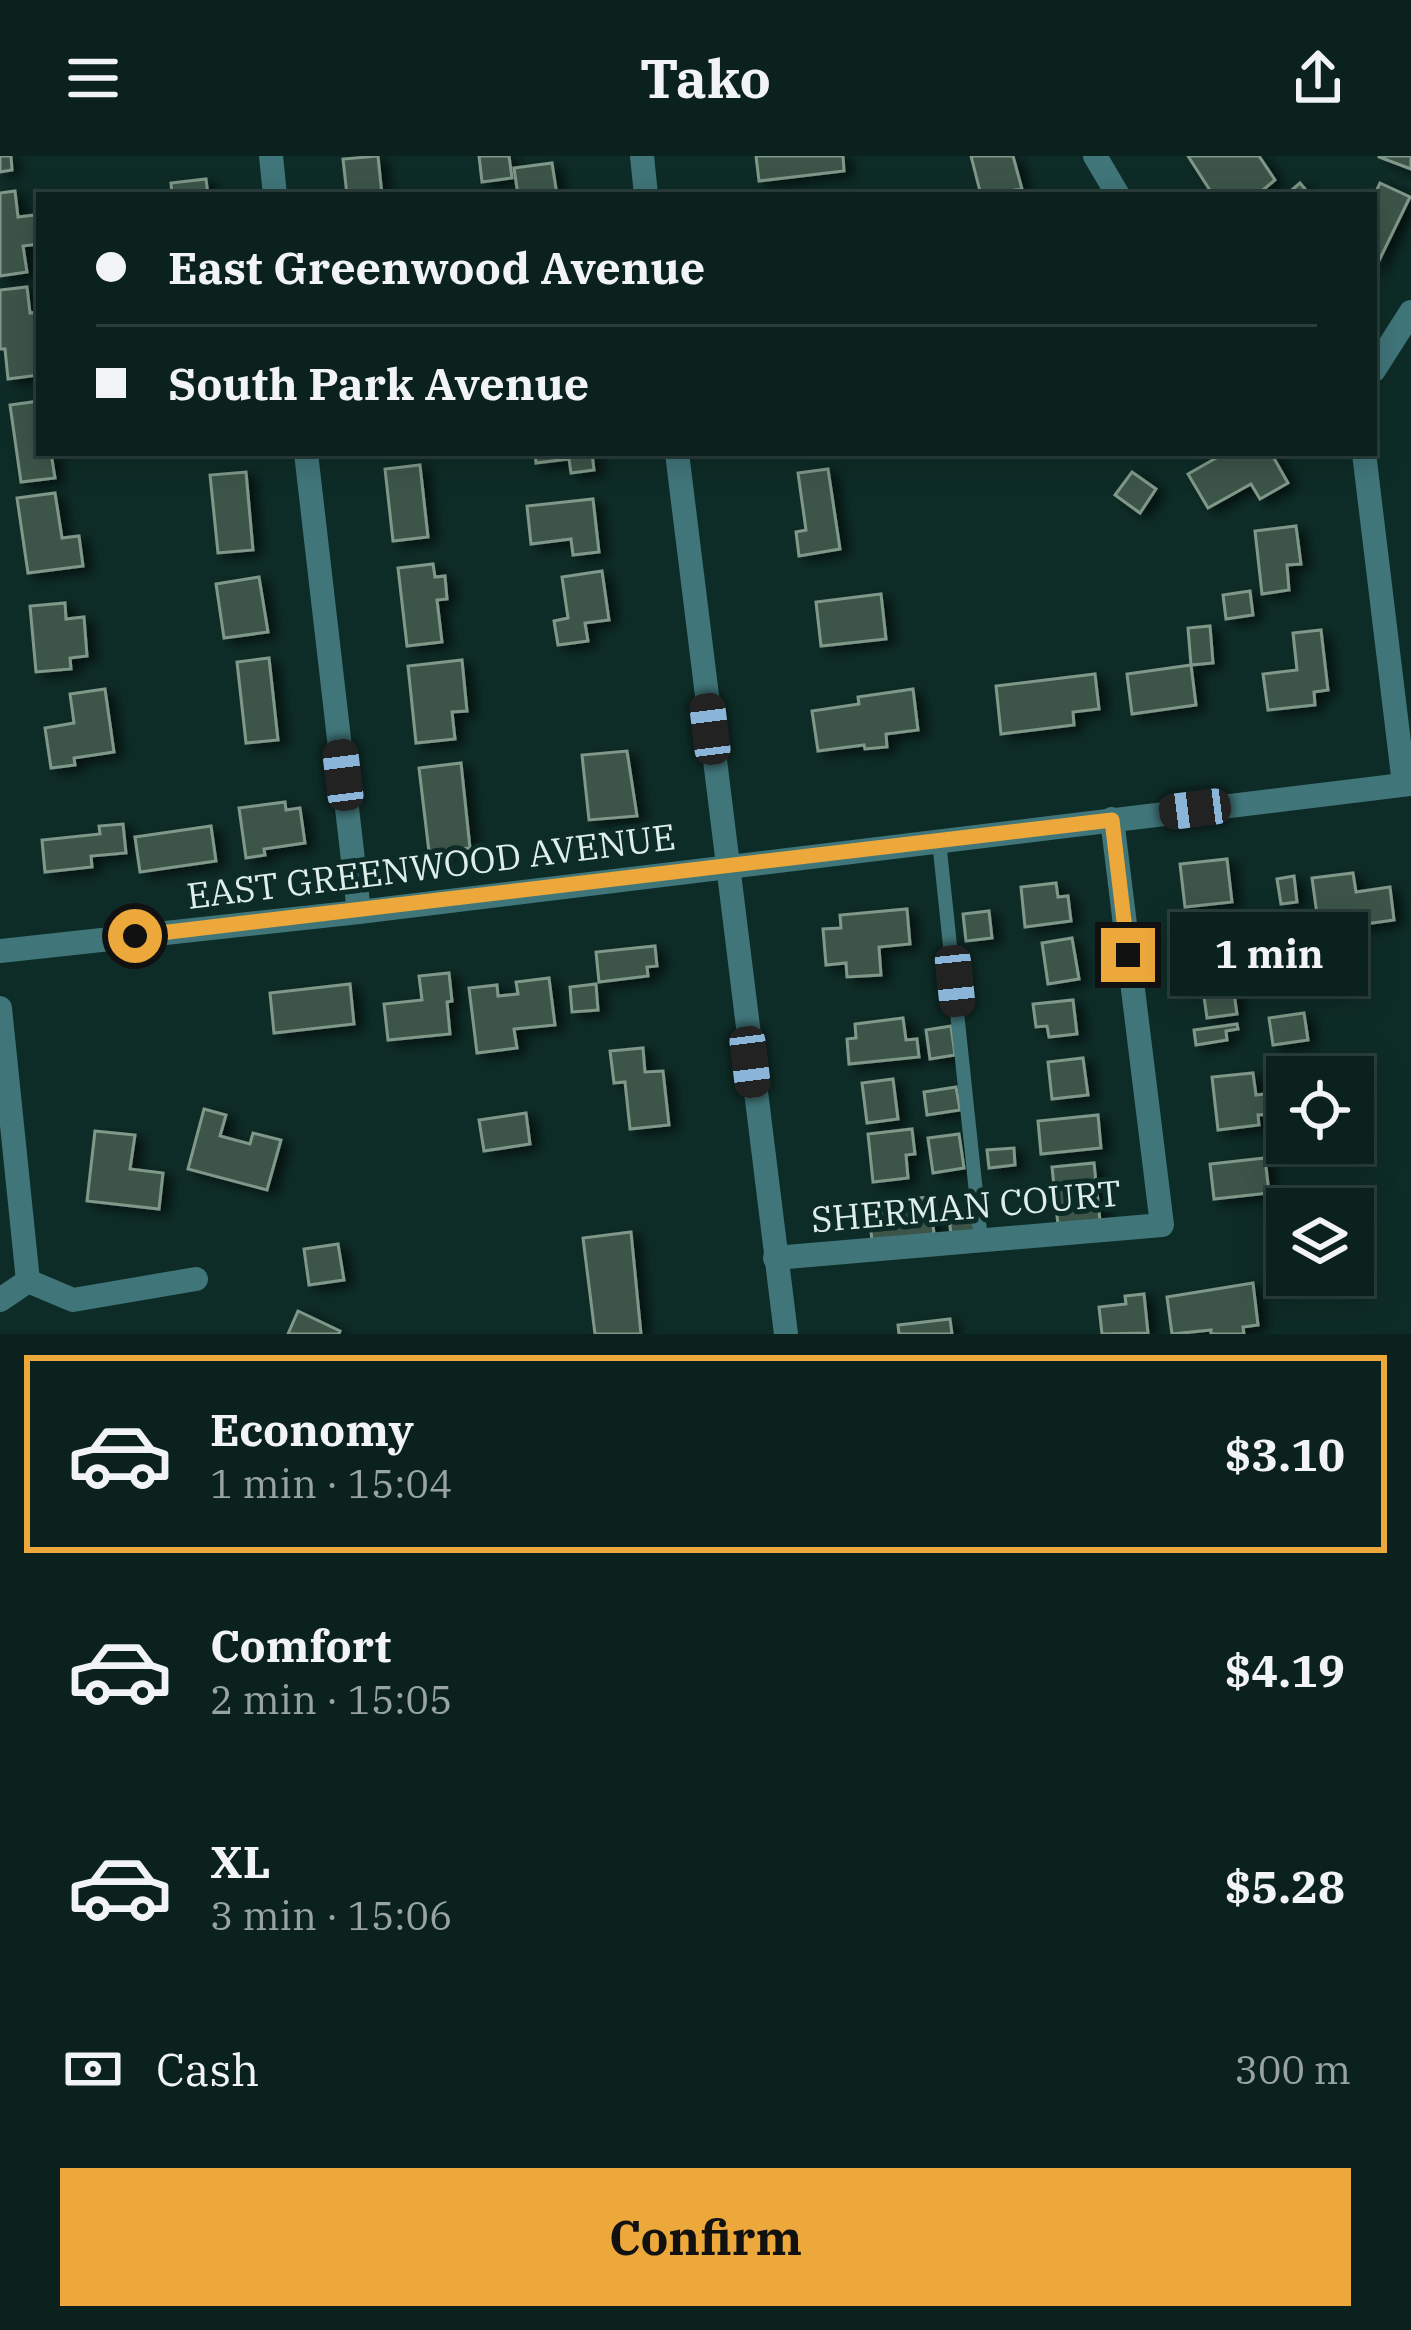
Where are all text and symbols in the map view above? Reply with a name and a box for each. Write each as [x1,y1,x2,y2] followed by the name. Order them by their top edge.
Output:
[640,43,771,113] text: Tako
[60,45,126,111] icon: menu
[1285,45,1351,111] icon: share
[168,238,705,296] text: East Greenwood Avenue
[168,354,589,412] text: South Park Avenue
[688,691,732,767] car
[321,737,365,813] car
[1157,787,1233,831] car
[184,812,678,919] street label: EAST GREENWOOD AVENUE
[108,909,162,963] route start
[1170,913,1368,997] callout: 1 min
[1101,928,1155,982] route end
[1214,928,1324,979] text: 1 min
[933,943,977,1019] car
[728,1024,772,1100] car
[1266,1056,1374,1296] map controls
[1266,1056,1374,1164] button: locate
[809,1169,1123,1242] street label: SHERMAN COURT
[1266,1188,1374,1296] button: layers
[66,1400,174,1508] icon: car
[210,1400,414,1458] text: Economy
[1225,1425,1345,1483] text: $3.10
[210,1458,452,1509] text: 1 min · 15:04
[66,1616,174,1724] icon: car
[210,1616,391,1674] text: Comfort
[1225,1641,1345,1699] text: $4.19
[210,1674,452,1725] text: 2 min · 15:05
[66,1832,174,1940] icon: car
[210,1832,271,1890] text: XL
[1225,1857,1345,1915] text: $5.28
[210,1890,452,1941] text: 3 min · 15:06
[60,2036,126,2102] icon: cash
[156,2040,259,2098] text: Cash
[1235,2044,1351,2095] text: 300 m
[60,2168,1351,2306] button: Confirm

